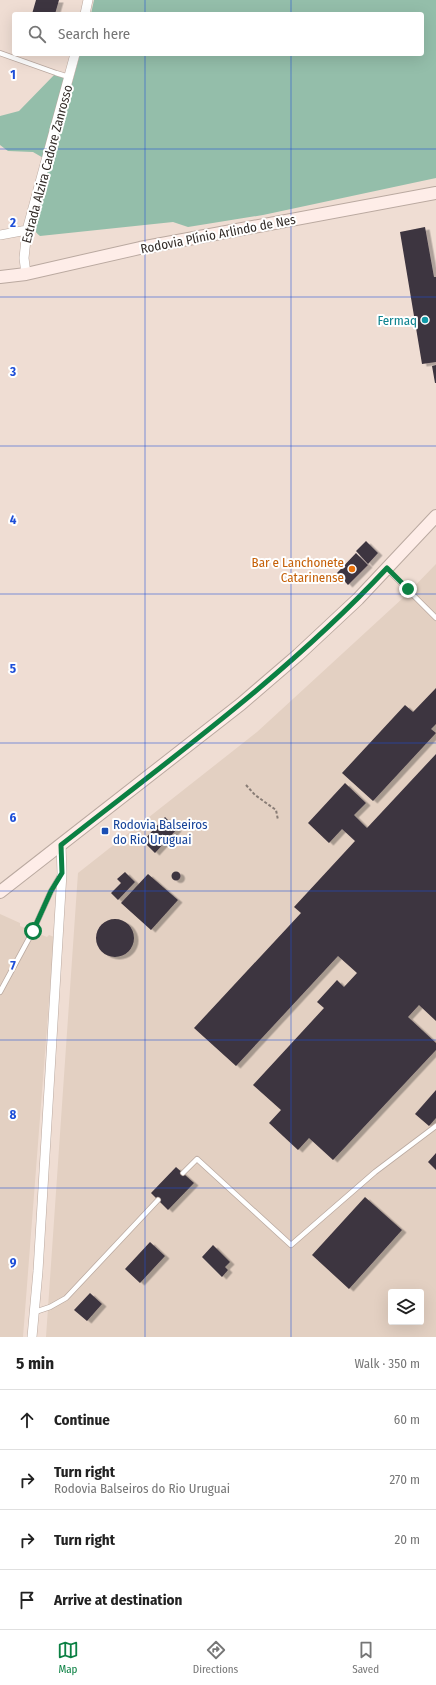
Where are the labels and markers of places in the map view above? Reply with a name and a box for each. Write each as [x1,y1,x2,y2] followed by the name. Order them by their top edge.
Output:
[377,313,417,328] place label: Fermaq
[420,315,430,325] marker: Fermaq
[252,555,344,585] place label: Bar e Lanchonete Catarinense
[347,564,357,574] marker: Bar e Lanchonete Catarinense
[113,817,208,847] place label: Rodovia Balseiros do Rio Uruguai
[100,826,110,836] marker: Rodovia Balseiros do Rio Uruguai

